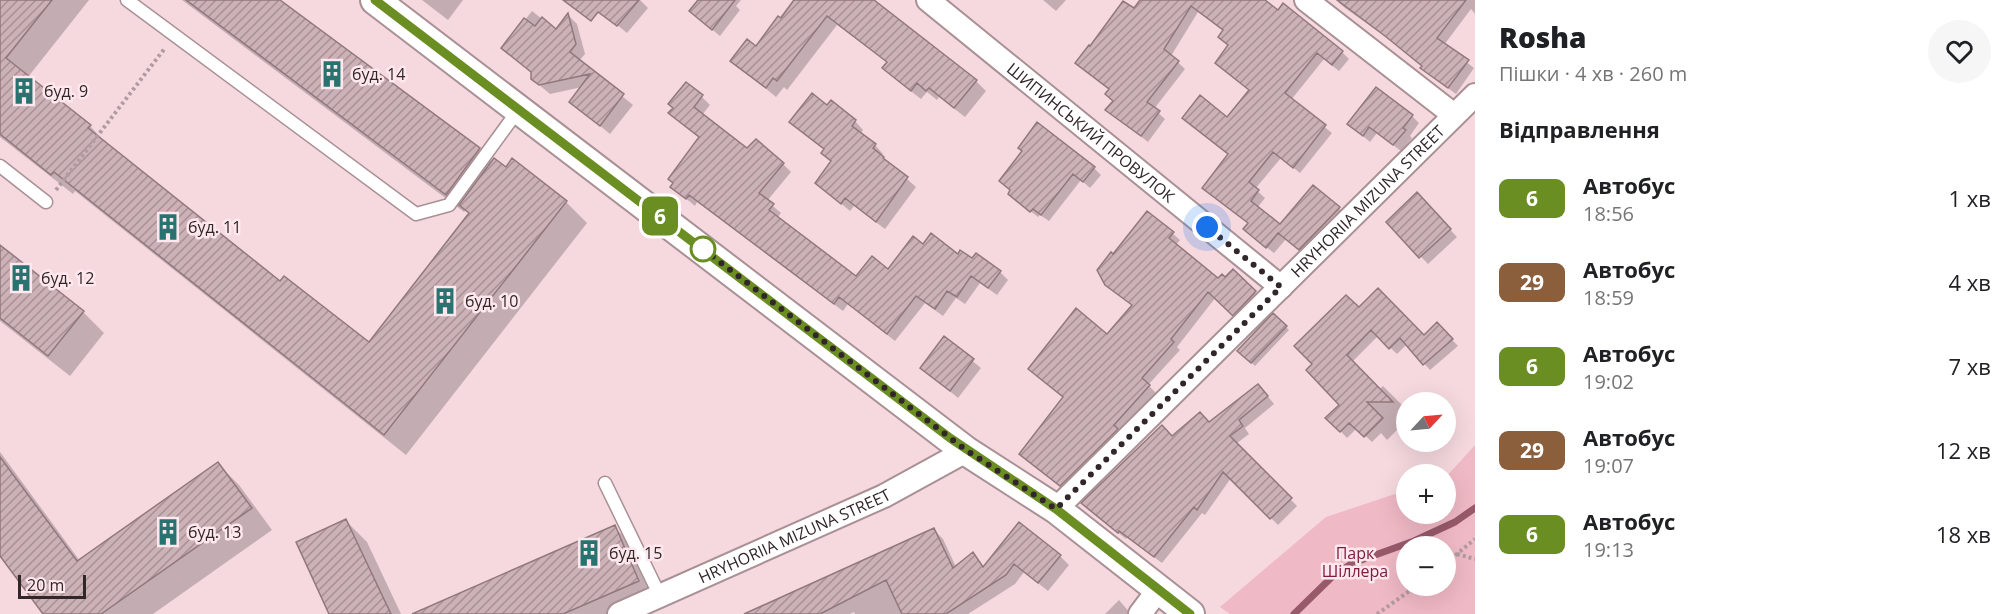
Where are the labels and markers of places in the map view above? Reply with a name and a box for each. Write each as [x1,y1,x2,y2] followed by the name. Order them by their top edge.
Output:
[317,59,347,89] building icon: буд. 14
[352,63,405,85] place label: буд. 14
[9,76,39,106] building icon: буд. 9
[44,80,88,102] place label: буд. 9
[153,212,183,242] building icon: буд. 11
[188,216,241,238] place label: буд. 11
[690,236,716,262] unlabelled marker
[6,263,36,293] building icon: буд. 12
[41,267,94,289] place label: буд. 12
[430,286,460,316] building icon: буд. 10
[465,290,518,312] place label: буд. 10
[153,517,183,547] building icon: буд. 13
[188,521,241,543] place label: буд. 13
[574,538,604,568] building icon: буд. 15
[609,542,662,564] place label: буд. 15

